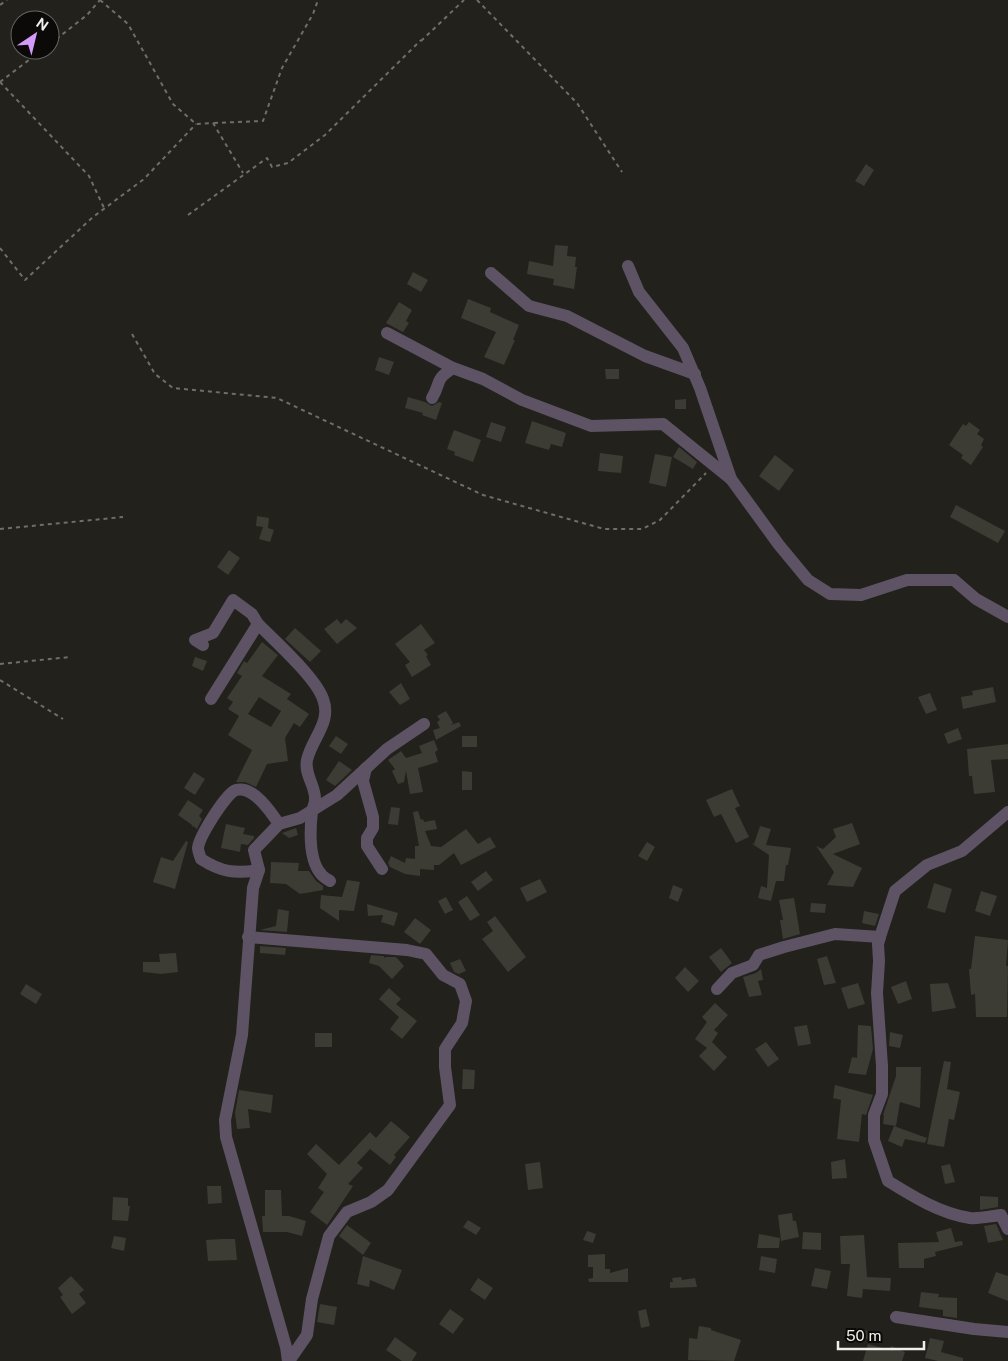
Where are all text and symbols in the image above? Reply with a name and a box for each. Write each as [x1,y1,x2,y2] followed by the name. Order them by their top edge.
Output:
[10,10,60,60] north arrow
[33,15,52,34] text: N
[838,1318,924,1350] scale bar
[846,1327,881,1344] text: 50 m

